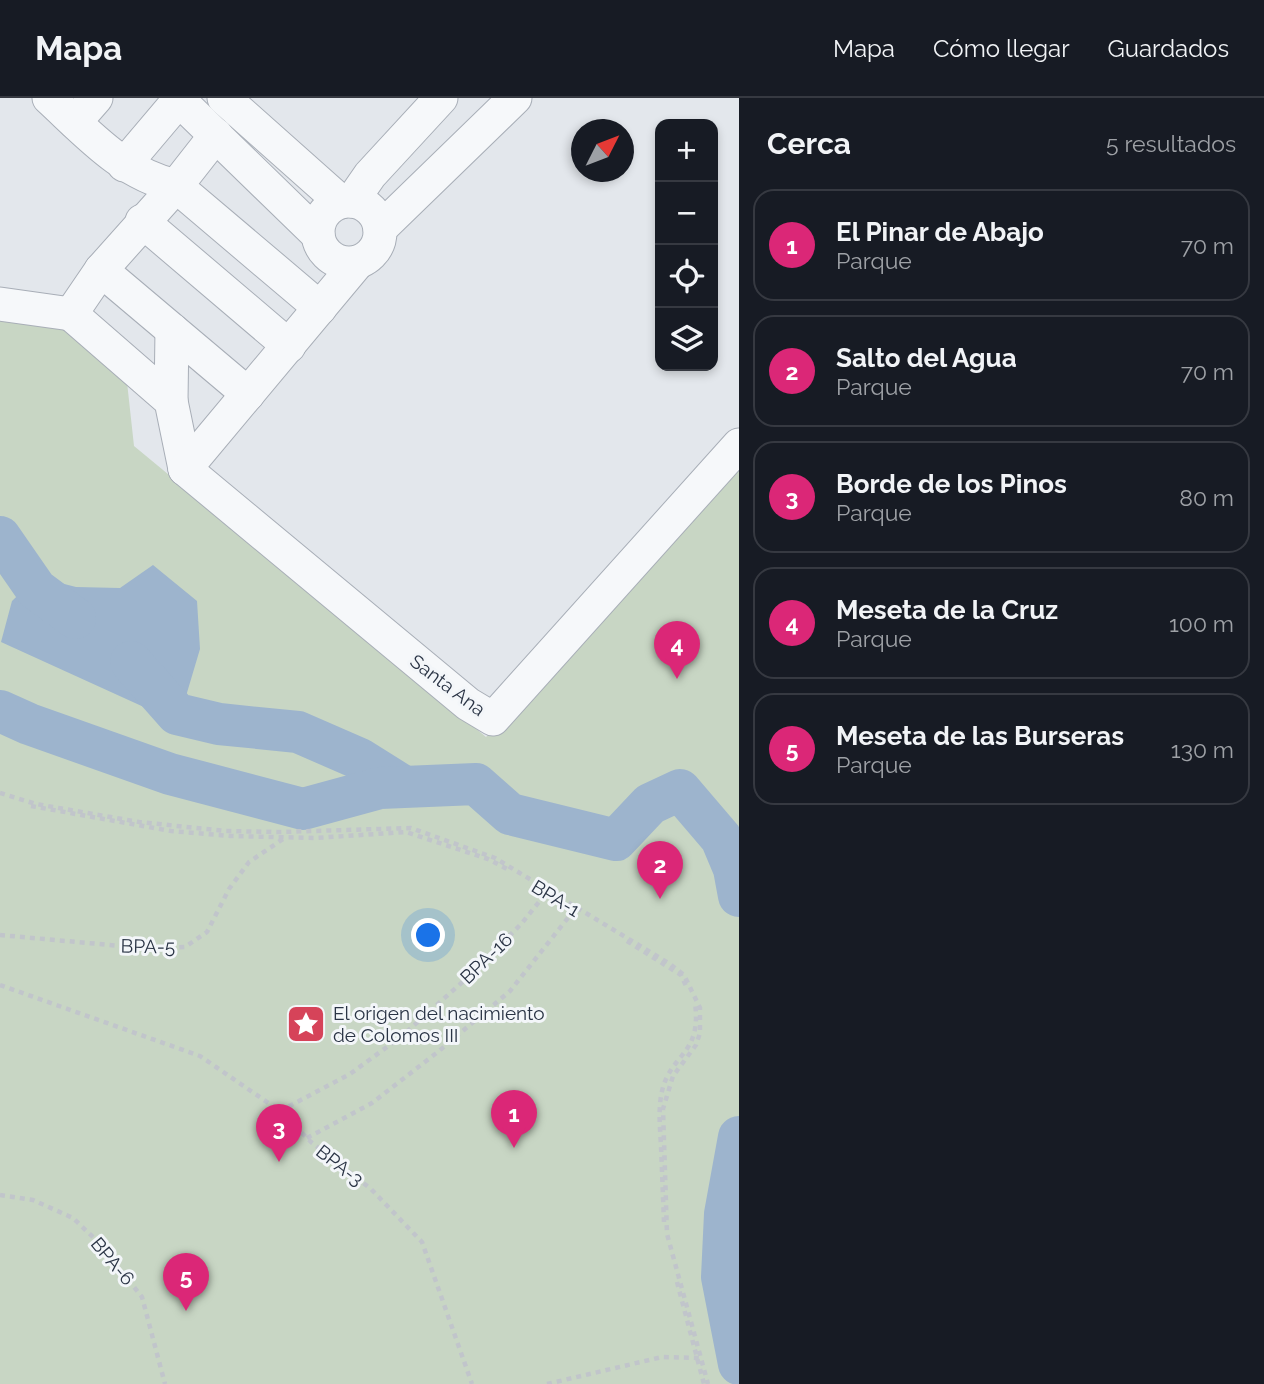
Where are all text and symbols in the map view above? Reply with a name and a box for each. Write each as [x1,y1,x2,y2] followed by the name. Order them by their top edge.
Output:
[35,29,122,68] text: Mapa
[833,34,895,63] text: Mapa
[933,34,1070,63] text: Cómo llegar
[1108,34,1229,63] text: Guardados
[571,119,634,182] north arrow
[655,119,718,371] map controls
[655,119,718,182] button: +
[767,126,851,161] text: Cerca
[1106,130,1236,157] text: 5 resultados
[655,182,718,245] button: −
[836,217,1044,247] text: El Pinar de Abajo
[786,232,798,259] text: 1
[1181,232,1234,259] text: 70 m
[655,245,718,308] button: locate
[836,247,912,274] text: Parque
[655,308,718,371] button: layers
[836,343,1017,373] text: Salto del Agua
[786,358,798,385] text: 2
[1181,358,1234,385] text: 70 m
[836,373,912,400] text: Parque
[836,469,1067,499] text: Borde de los Pinos
[786,484,798,511] text: 3
[1179,484,1234,511] text: 80 m
[836,499,912,526] text: Parque
[836,595,1058,625] text: Meseta de la Cruz
[785,610,799,637] text: 4
[1169,610,1234,637] text: 100 m
[654,621,700,679] pin: 4
[836,625,912,652] text: Parque
[406,650,490,720] street label: Santa Ana
[836,721,1124,751] text: Meseta de las Burseras
[786,736,798,763] text: 5
[1171,736,1234,763] text: 130 m
[836,751,912,778] text: Parque
[637,841,683,899] pin: 2
[528,875,584,921] street label: BPA-1
[411,918,445,952] your location
[455,928,517,988] street label: BPA-16
[120,935,176,957] street label: BPA-5
[333,1002,545,1046] place label: El origen del nacimiento de Colomos III
[285,1003,327,1045] place icon: El origen del nacimiento de Colomos III
[491,1090,537,1148] pin: 1
[256,1104,302,1162] pin: 3
[312,1140,368,1190] street label: BPA-3
[87,1233,139,1289] street label: BPA-6
[163,1253,209,1311] pin: 5

